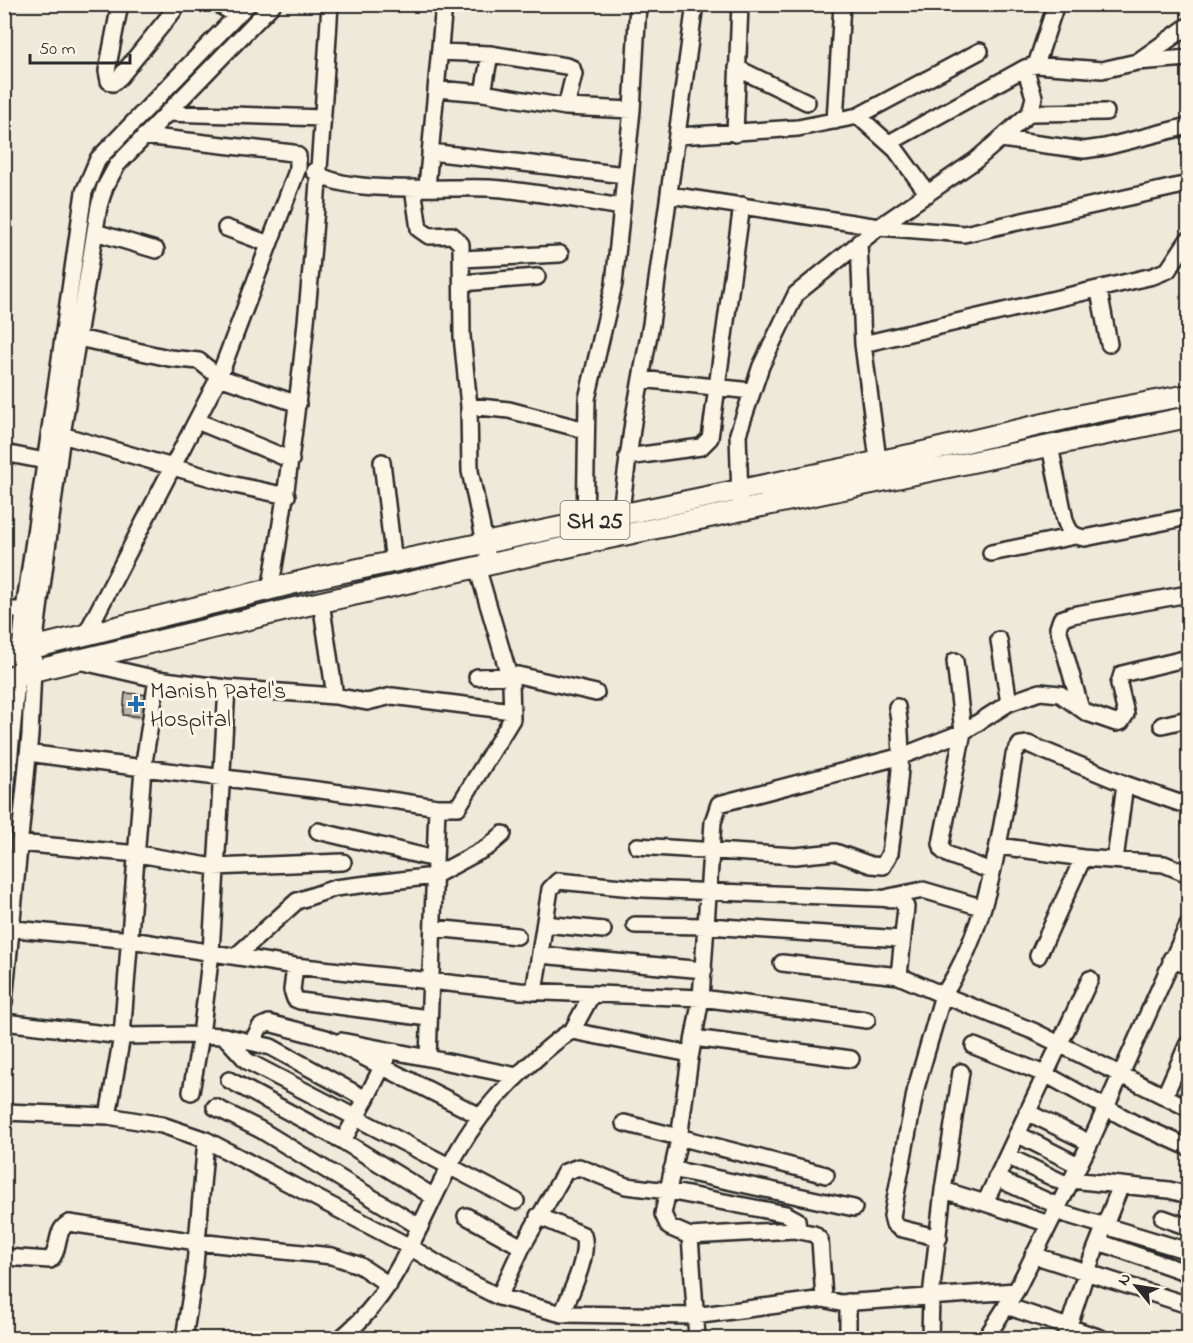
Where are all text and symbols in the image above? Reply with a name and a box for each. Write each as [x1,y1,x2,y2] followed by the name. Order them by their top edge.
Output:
[30,27,130,65] scale bar
[39,37,76,63] text: 50 m
[560,501,630,539] road number: SH 25
[150,675,286,738] place label: Manish Patel's Hospital
[127,695,145,713] marker: Manish Patel's Hospital
[1106,1256,1166,1316] north arrow
[1112,1269,1138,1290] text: N

